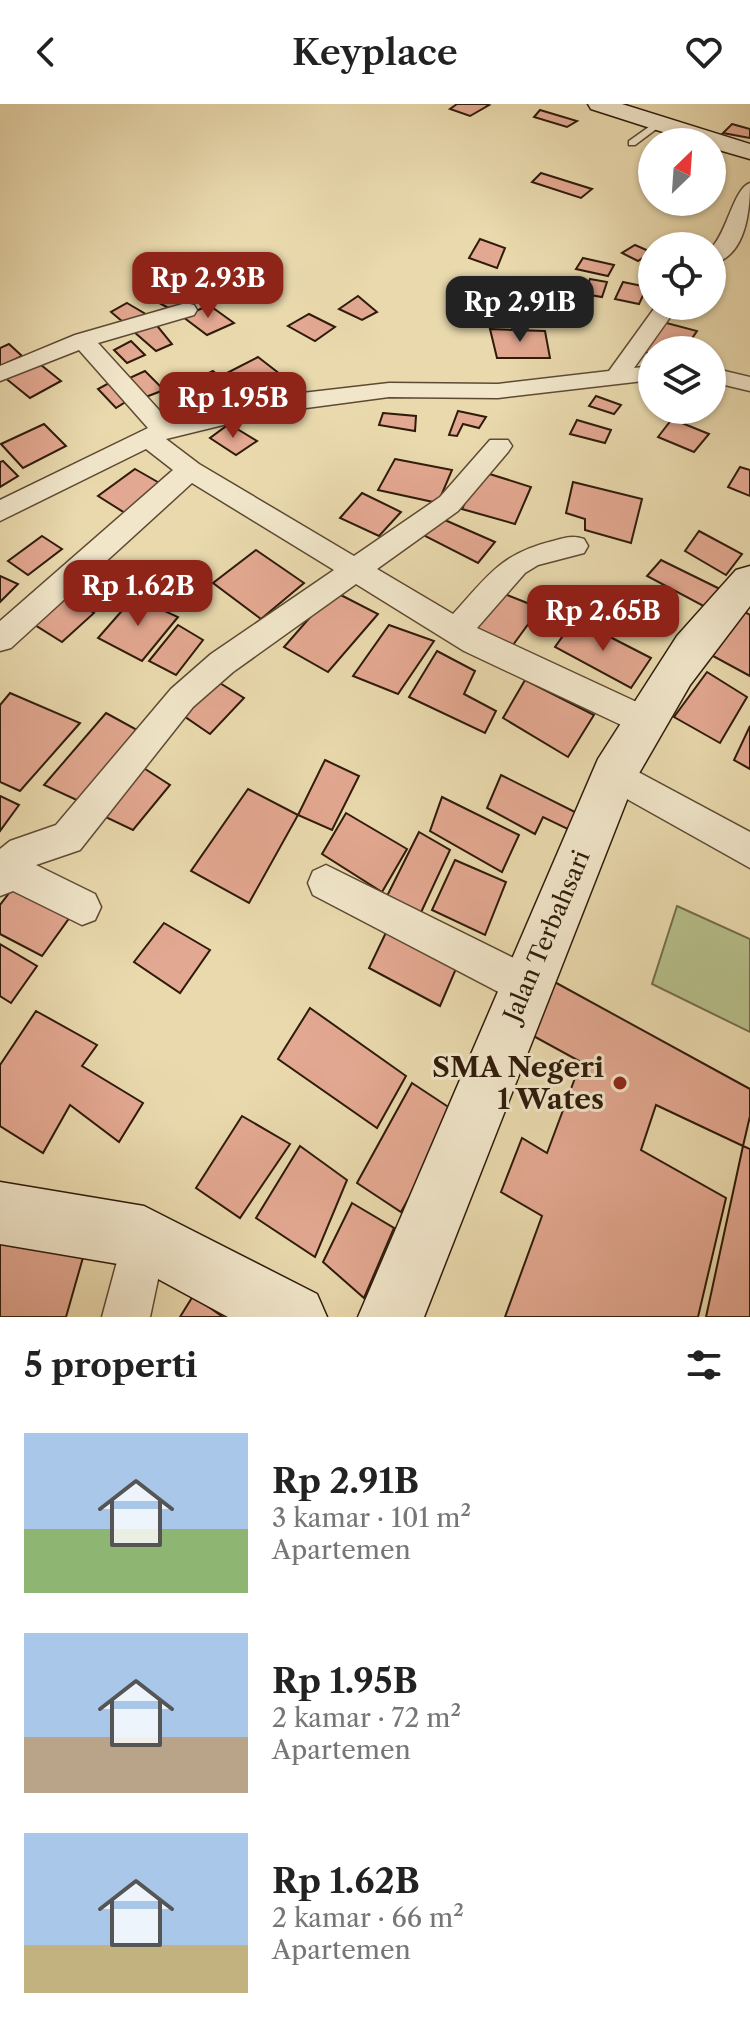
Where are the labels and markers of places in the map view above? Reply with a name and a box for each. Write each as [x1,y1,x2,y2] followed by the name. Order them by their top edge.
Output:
[125,252,291,320] pin: Rp 2.93B
[437,276,603,344] pin: Rp 2.91B
[150,372,316,440] pin: Rp 1.95B
[55,560,221,628] pin: Rp 1.62B
[520,585,686,653] pin: Rp 2.65B
[432,1050,604,1116] place label: SMA Negeri 1 Wates
[611,1074,629,1092] marker: SMA Negeri 1 Wates

